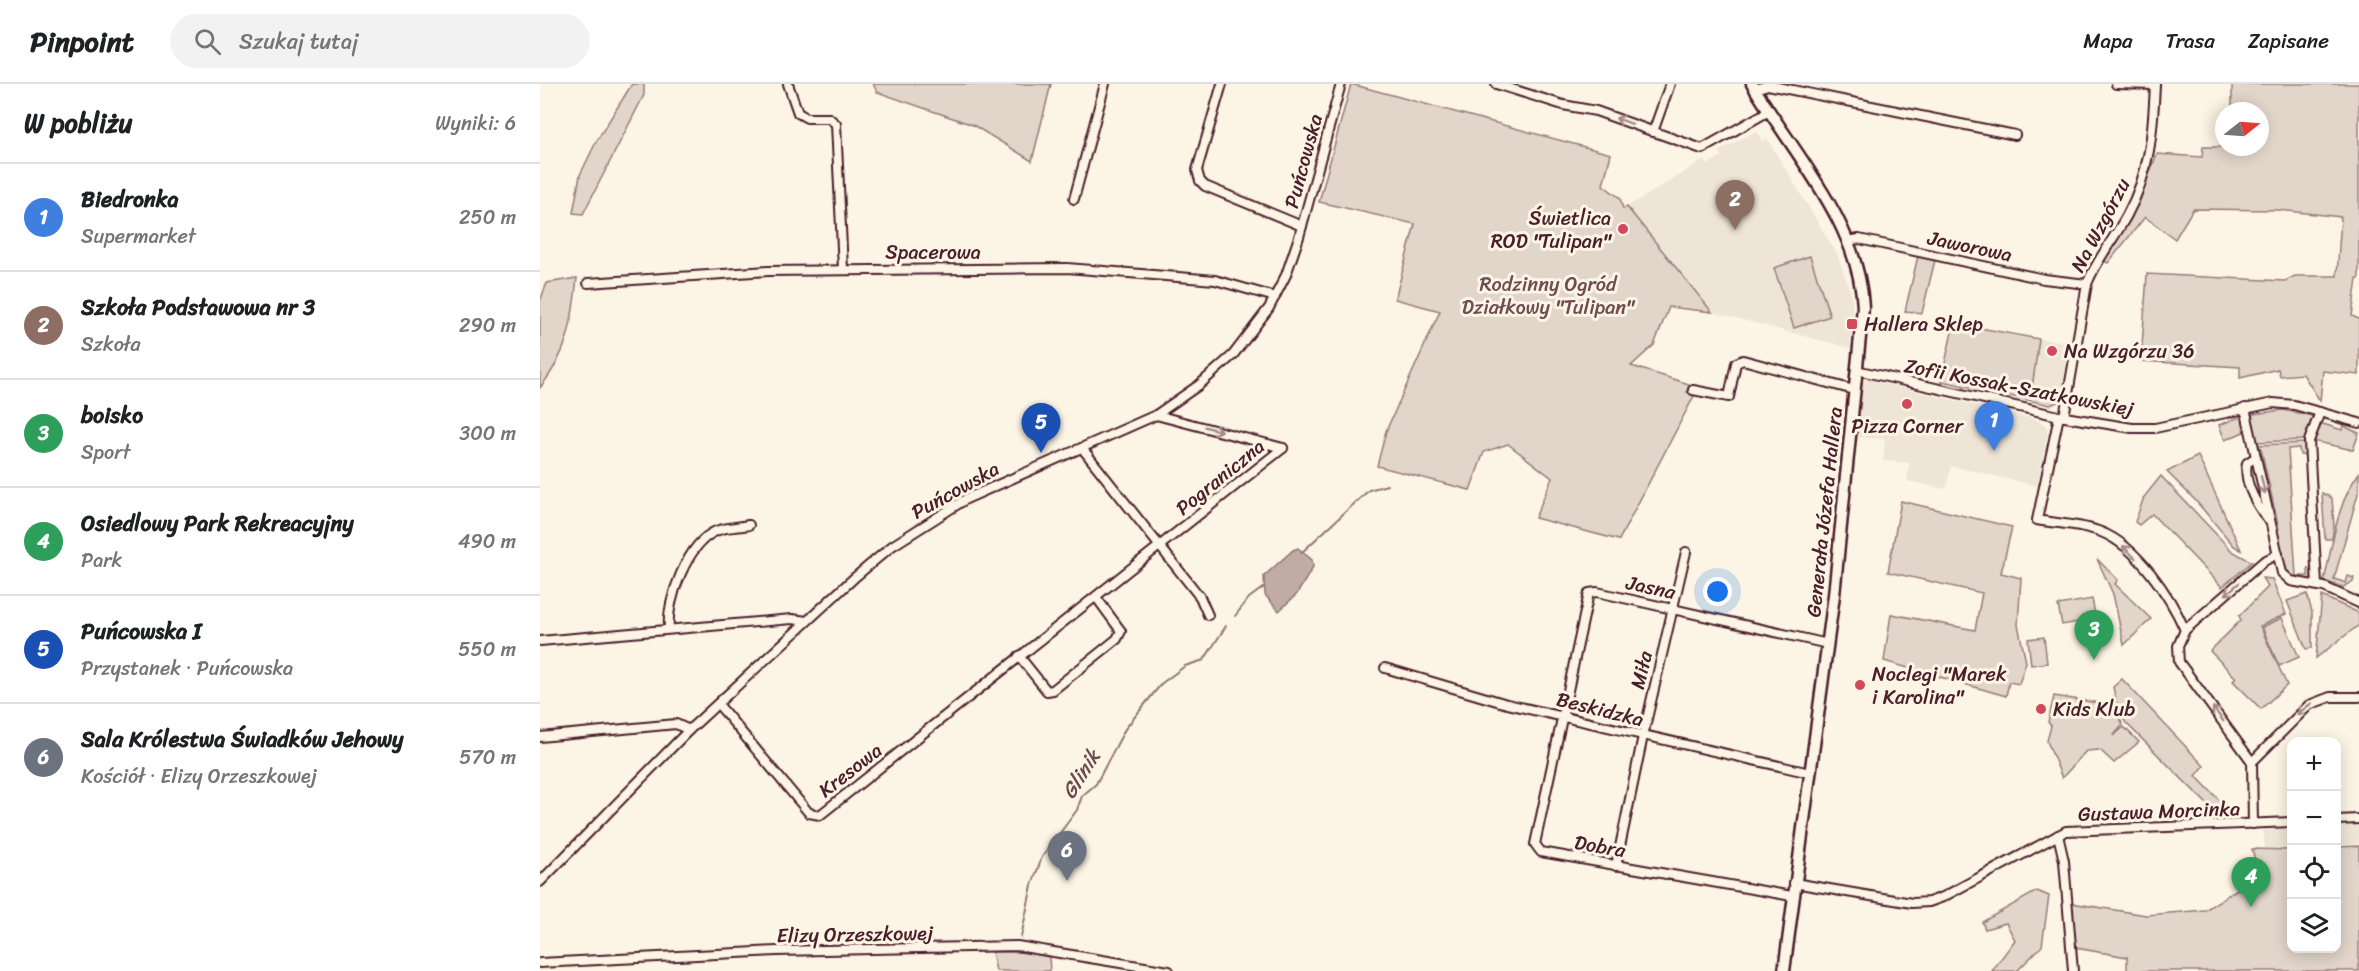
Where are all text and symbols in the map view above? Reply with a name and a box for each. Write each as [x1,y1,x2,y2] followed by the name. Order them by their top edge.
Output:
[170,14,590,68] search box
[30,17,134,66] text: Pinpoint
[239,22,358,61] text: Szukaj tutaj
[2083,22,2133,60] text: Mapa
[2166,22,2215,60] text: Trasa
[2248,22,2329,60] text: Zapisane
[191,25,224,58] icon: search
[24,100,133,146] text: W pobliżu
[2215,102,2269,156] north arrow
[435,106,516,141] text: Wyniki: 6
[1274,110,1333,212] street label: Puńcowska
[1615,115,1634,126] one-way arrow
[2061,171,2140,279] street label: Na Wzgórzu
[81,180,178,219] text: Biedronka
[1716,180,1754,230] pin: 2
[39,200,48,235] text: 1
[459,200,516,235] text: 250 m
[1491,201,1613,259] place label: Świetlica ROD "Tulipan"
[81,219,196,254] text: Supermarket
[1924,220,2015,272] street label: Jaworowa
[1616,222,1630,236] marker: Świetlica ROD "Tulipan"
[885,235,981,270] street label: Spacerowa
[1462,267,1636,325] park label: Rodzinny Ogród Działkowy "Tulipan"
[81,288,315,327] text: Szkoła Podstawowa nr 3
[1864,307,1983,342] place label: Hallera Sklep
[38,308,49,343] text: 2
[459,308,516,343] text: 290 m
[1845,317,1859,331] marker: Hallera Sklep
[81,327,140,362] text: Szkoła
[2064,334,2195,369] place label: Na Wzgórzu 36
[2045,344,2059,358] marker: Na Wzgórzu 36
[1901,348,2137,427] street label: Zofii Kossak-Szatkowskiej
[81,396,143,435] text: boisko
[1900,397,1914,411] marker: Pizza Corner
[1974,402,2014,451] pin: 1
[1022,404,1060,453] pin: 5
[1796,405,1853,619] street label: Generała Józefa Hallera
[1851,409,1965,444] place label: Pizza Corner
[38,416,49,451] text: 3
[459,416,516,451] text: 300 m
[1203,424,1222,436] one-way arrow
[1168,430,1273,525] street label: Pograniczna
[81,435,131,470] text: Sport
[905,452,1006,529] street label: Puńcowska
[2257,476,2269,495] one-way arrow
[81,504,354,543] text: Osiedlowy Park Rekreacyjny
[37,524,50,559] text: 4
[458,524,516,559] text: 490 m
[81,543,122,578] text: Park
[2122,545,2137,560] one-way arrow
[1622,565,1680,610] street label: Jasna
[1703,577,1732,606] your location
[2225,582,2240,596] one-way arrow
[2074,610,2114,660] pin: 3
[81,612,202,651] text: Puńcowska I
[37,632,50,667] text: 5
[458,632,516,667] text: 550 m
[1620,647,1663,693] street label: Miła
[81,651,293,686] text: Przystanek · Puńcowska
[1872,657,2007,715] place label: Noclegi "Marek i Karolina"
[1853,678,1867,692] marker: Noclegi "Marek i Karolina"
[1552,682,1647,737] street label: Beskidzka
[2053,692,2135,727] place label: Kids Klub
[2034,702,2048,716] marker: Kids Klub
[2296,703,2312,716] one-way arrow
[2211,706,2224,722] one-way arrow
[81,720,404,759] text: Sala Królestwa Świadków Jehowy
[810,734,890,807] street label: Kresowa
[2287,737,2341,953] map controls
[2287,737,2341,791] button: +
[38,740,49,775] text: 6
[459,740,516,775] text: 570 m
[1051,740,1112,807] water label: Glinik
[81,759,317,794] text: Kościół · Elizy Orzeszkowej
[2077,791,2241,832] street label: Gustawa Morcinka
[2287,791,2341,845] button: −
[1572,825,1629,868] street label: Dobra
[1048,832,1086,881] pin: 6
[2287,845,2341,899] button: locate
[2232,858,2270,907] pin: 4
[2287,899,2341,953] button: layers
[776,916,934,953] street label: Elizy Orzeszkowej

